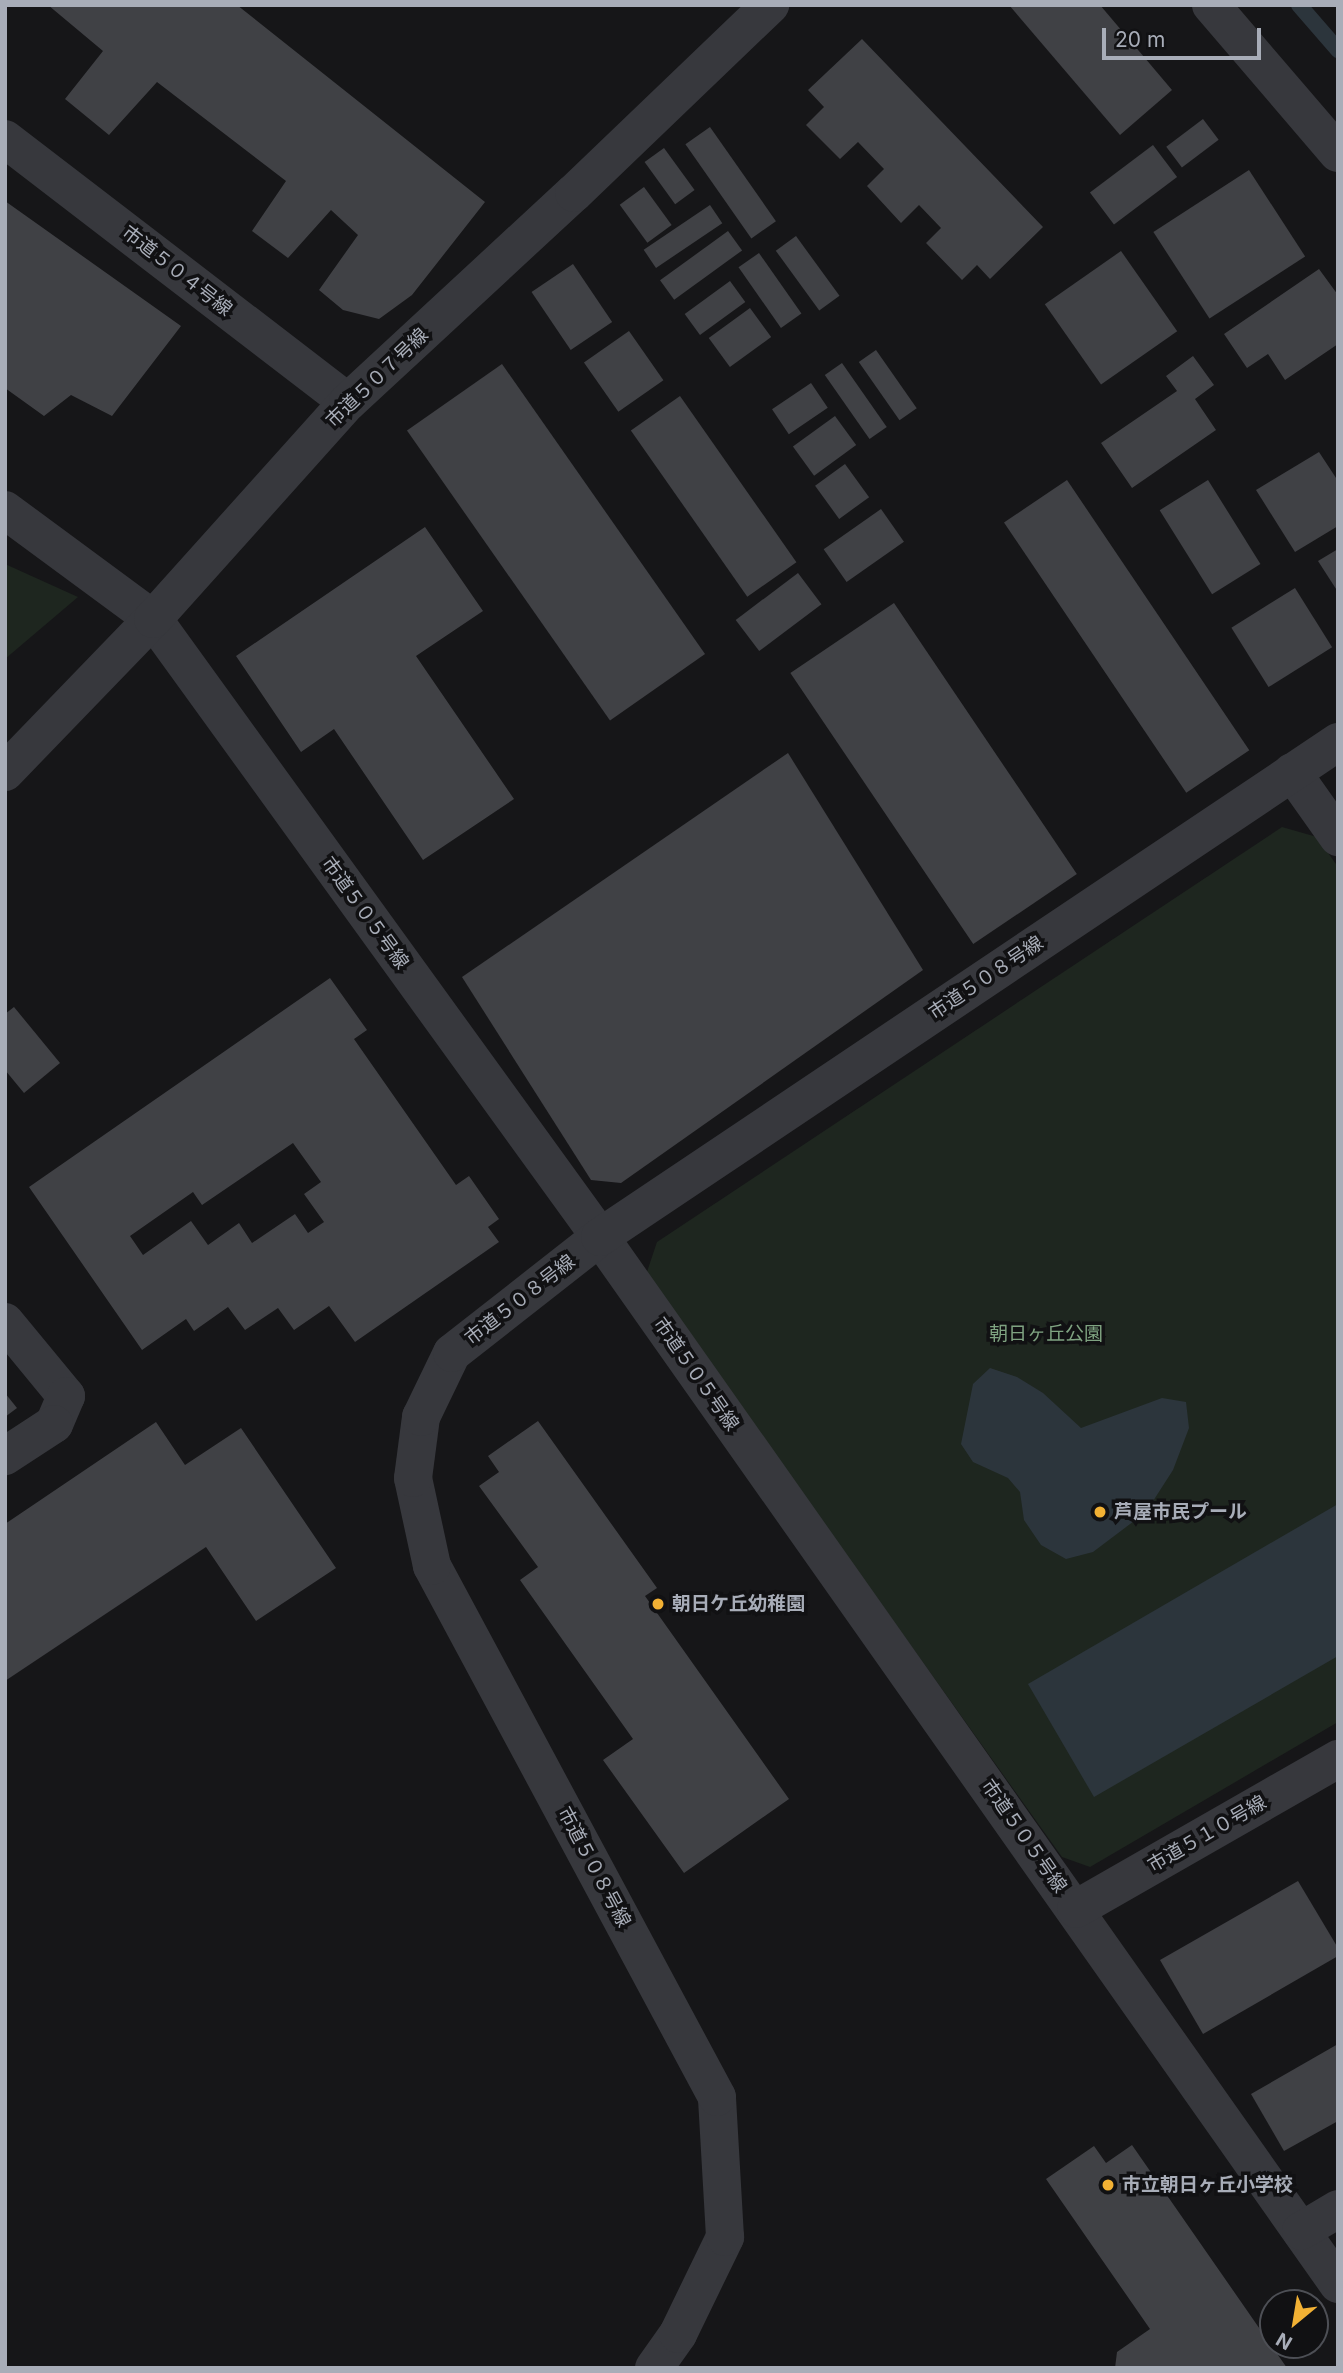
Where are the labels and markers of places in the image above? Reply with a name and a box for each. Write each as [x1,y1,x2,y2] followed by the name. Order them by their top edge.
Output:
[1114,1501,1247,1523] place label: 芦屋市民プール
[1092,1504,1108,1520] marker: 芦屋市民プール
[672,1593,805,1615] place label: 朝日ケ丘幼稚園
[650,1596,666,1612] marker: 朝日ケ丘幼稚園
[1122,2174,1293,2196] place label: 市立朝日ヶ丘小学校
[1100,2177,1116,2193] marker: 市立朝日ヶ丘小学校

